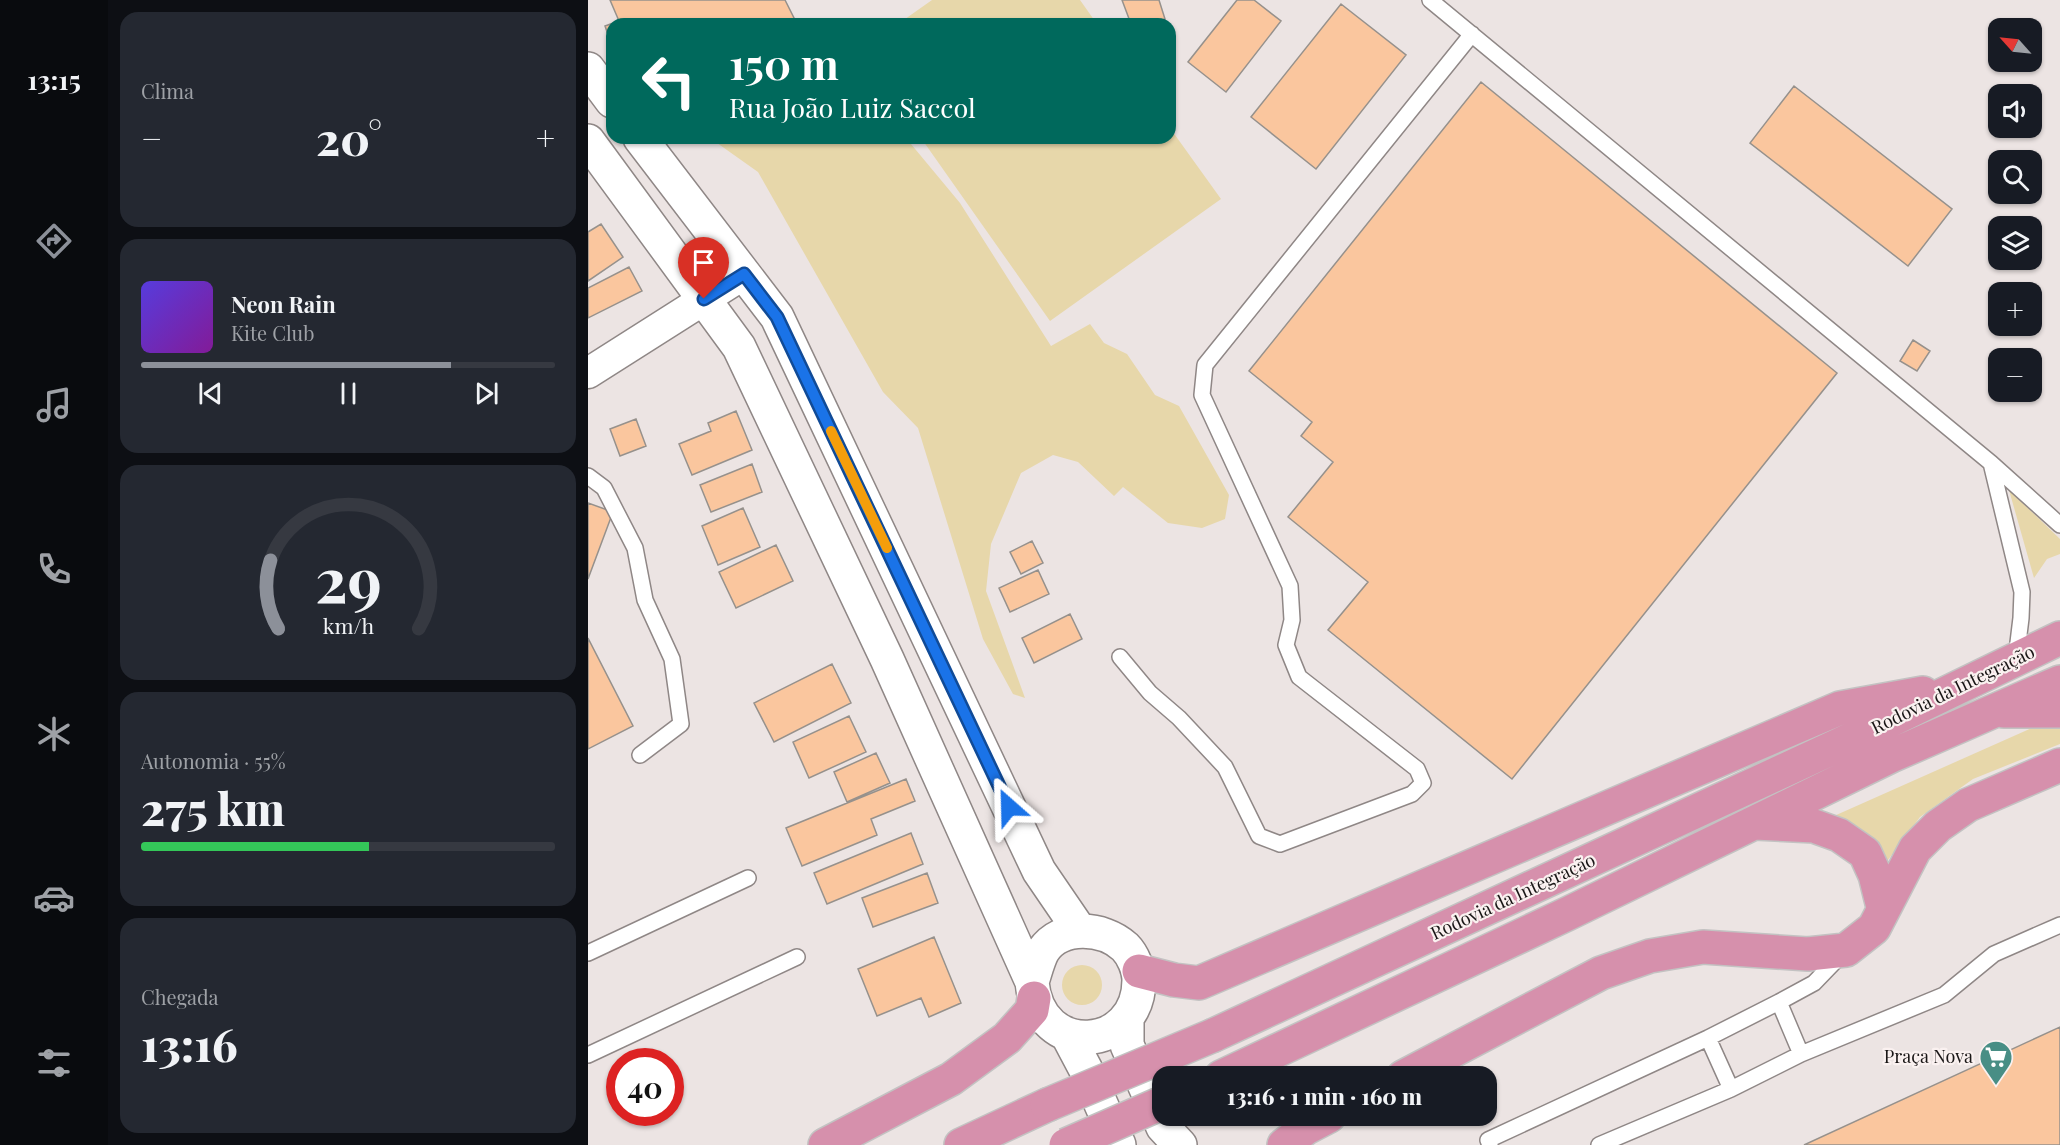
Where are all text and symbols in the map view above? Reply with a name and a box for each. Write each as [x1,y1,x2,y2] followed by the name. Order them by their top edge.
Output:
[1988,18,2042,72] north arrow
[1988,18,2042,402] map controls
[729,35,839,91] text: 150 m
[630,42,708,120] icon: left
[27,61,81,97] text: 13:15
[141,77,194,104] text: Clima
[1988,84,2042,138] button: sound
[729,89,976,125] text: Rua João Luiz Saccol
[316,107,382,167] text: 20°
[141,115,162,159] text: −
[536,115,555,159] text: +
[1988,150,2042,204] button: search
[1988,216,2042,270] button: layers
[33,220,75,262] icon: directions
[678,237,729,299] pin
[687,246,720,279] icon: arrive
[1988,282,2042,336] button: +
[231,289,336,319] text: Neon Rain
[231,319,315,346] text: Kite Club
[1988,348,2042,402] button: −
[194,377,227,410] icon: previous
[332,377,365,410] icon: pause
[470,377,503,410] icon: next
[33,384,75,426] icon: music
[314,536,382,620] text: 29
[33,548,75,590] icon: phone
[322,612,374,640] text: km/h
[1867,639,2038,739] street label: Rodovia da Integração
[33,713,75,755] icon: climate
[141,747,286,774] text: Autonomia · 55%
[977,775,1041,839] position arrow
[141,777,285,837] text: 275 km
[1426,847,1599,945] street label: Rodovia da Integração
[33,877,75,919] icon: car
[141,983,219,1010] text: Chegada
[141,1013,238,1073] text: 13:16
[1978,1039,2014,1086] supermarket icon: Praça Nova
[33,1042,75,1084] icon: filters
[1884,1044,1973,1068] place label: Praça Nova
[606,1048,684,1126] speed limit sign: 40
[1227,1081,1422,1111] text: 13:16 · 1 min · 160 m

